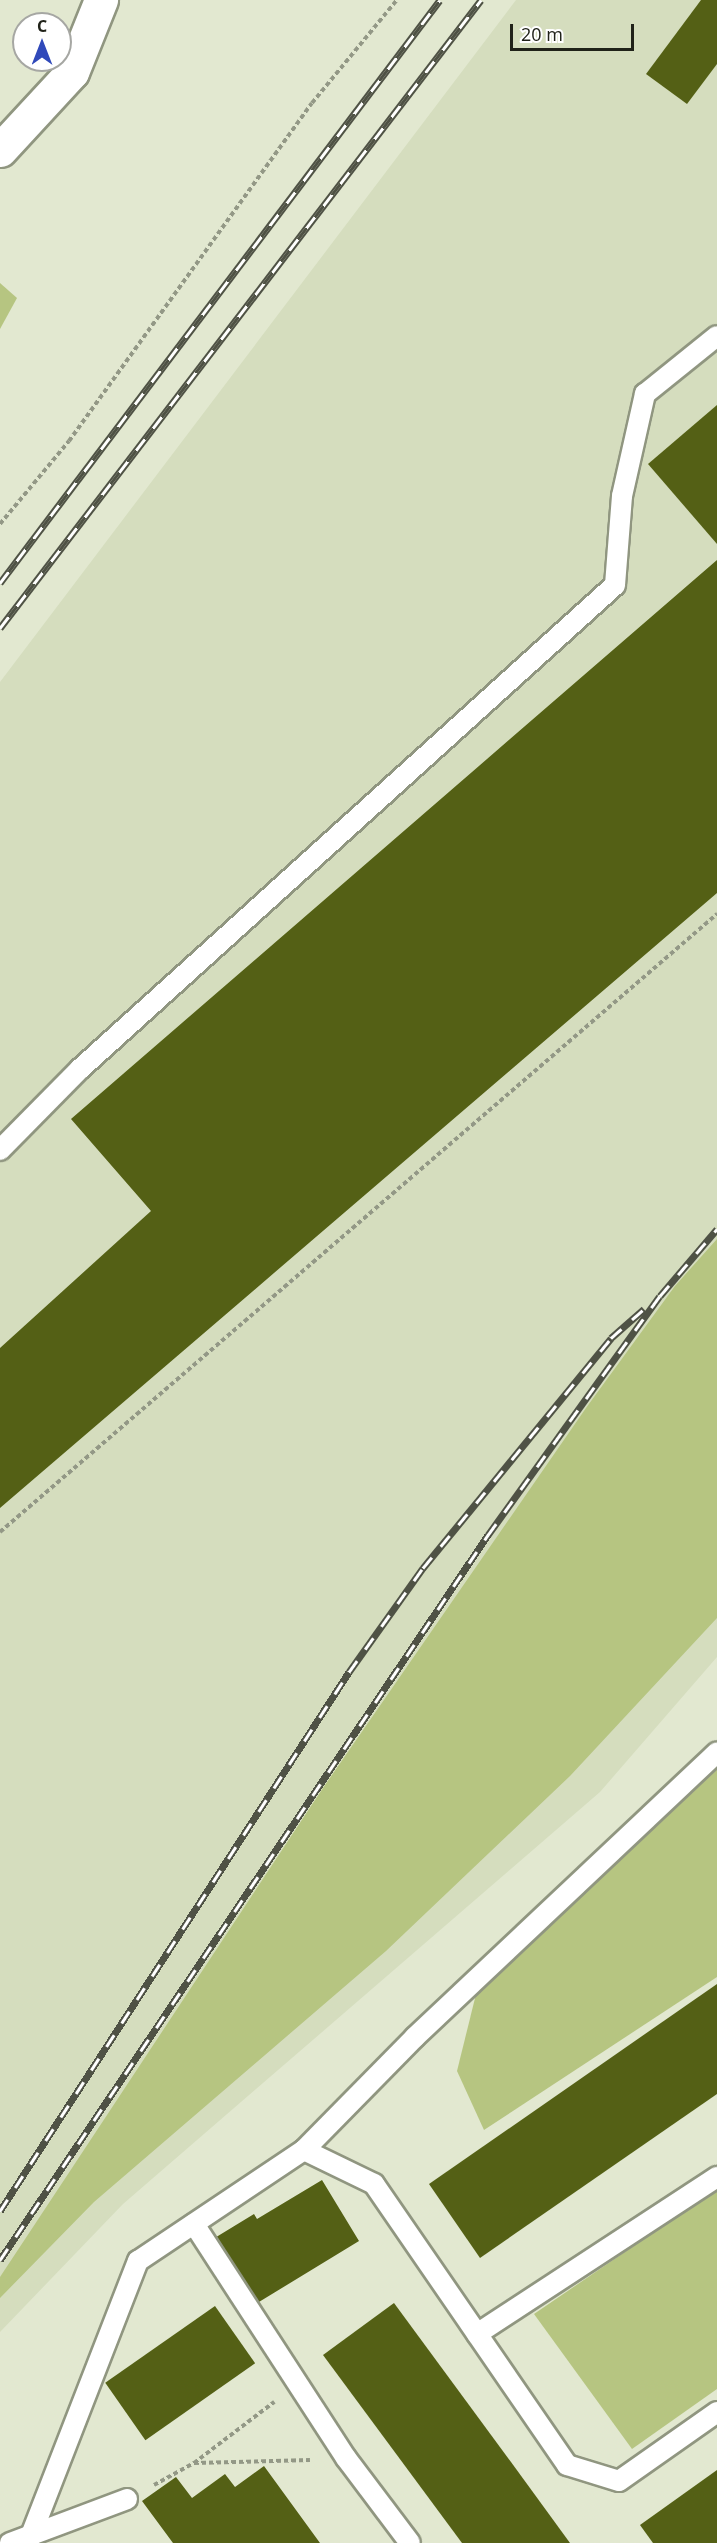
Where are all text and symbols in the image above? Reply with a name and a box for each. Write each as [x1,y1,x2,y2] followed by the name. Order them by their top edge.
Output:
[12,12,72,72] north arrow
[513,12,638,50] scale bar
[37,15,47,37] text: С
[521,22,563,46] text: 20 m

